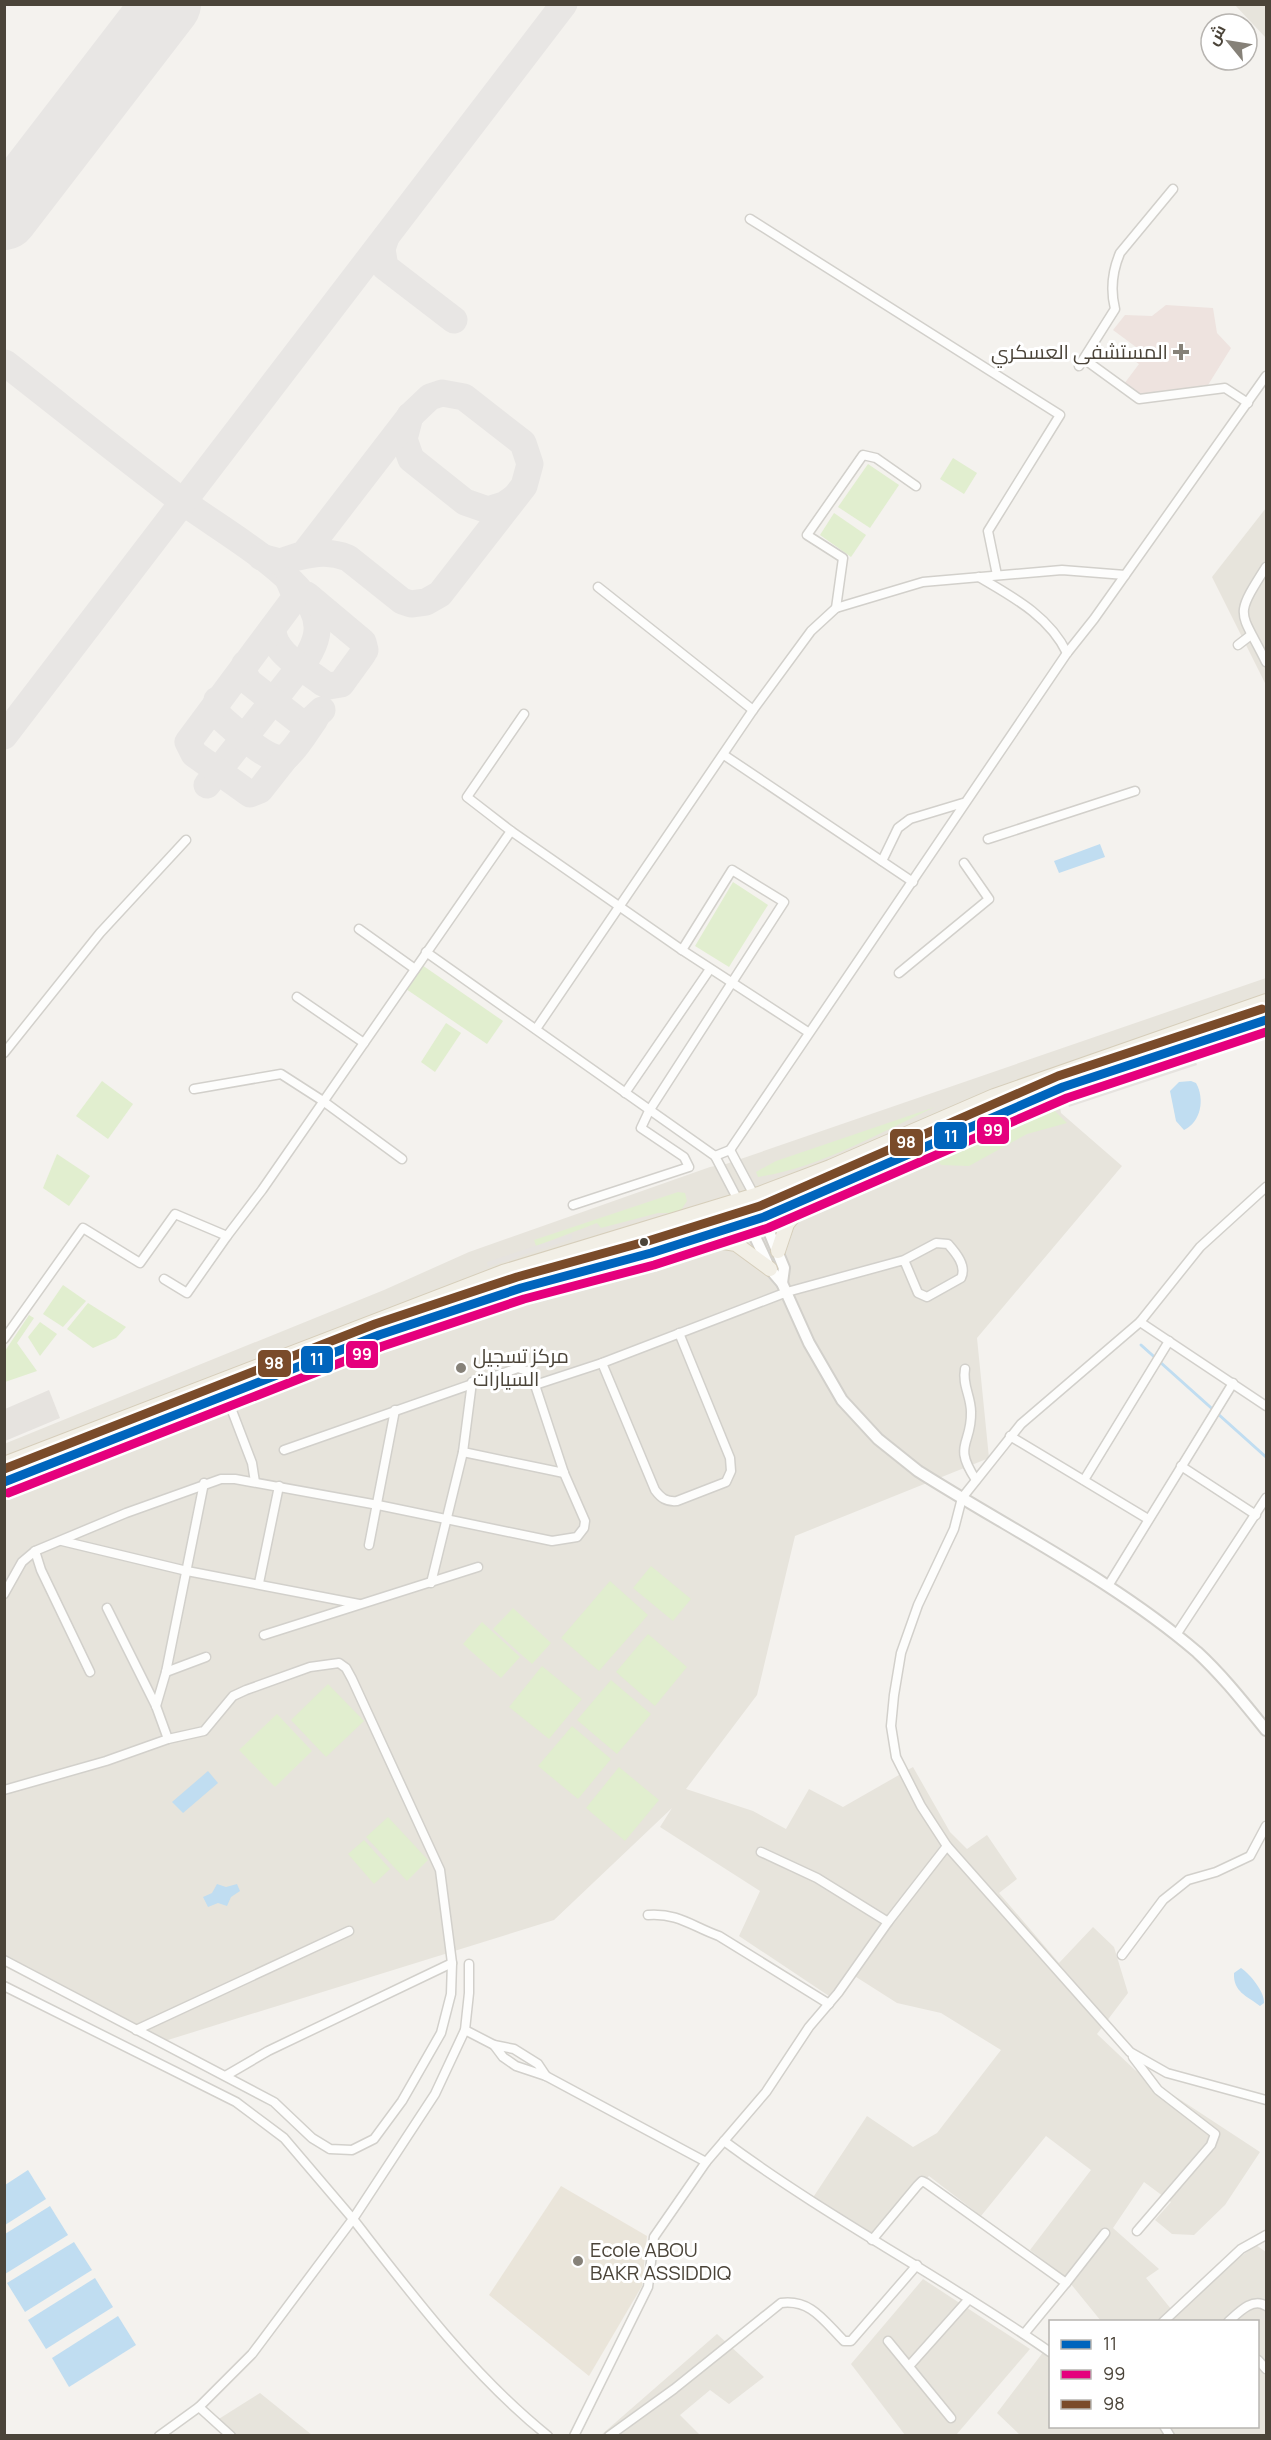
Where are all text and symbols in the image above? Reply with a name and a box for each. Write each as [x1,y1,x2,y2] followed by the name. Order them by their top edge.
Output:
[1199,12,1259,72] north arrow
[1201,20,1231,49] text: ش
[991,338,1168,368] place label: المستشفى العسكري
[1172,343,1190,361] marker: المستشفى العسكري
[976,1116,1010,1145] line badge: 99
[983,1119,1003,1141] text: 99
[933,1121,968,1150] line badge: 11
[944,1125,958,1147] text: 11
[889,1128,924,1157] line badge: 98
[896,1131,916,1153] text: 98
[638,1236,650,1248] unlabelled marker
[345,1340,379,1369] line badge: 99
[473,1342,569,1392] place label: مركز تسجيل السيارات
[352,1343,372,1365] text: 99
[300,1345,334,1374] line badge: 11
[310,1348,324,1370] text: 11
[257,1349,292,1378] line badge: 98
[264,1352,284,1374] text: 98
[454,1361,468,1375] marker: مركز تسجيل السيارات
[590,2236,731,2286] place label: Ecole ABOU BAKR ASSIDDIQ
[571,2254,585,2268] marker: Ecole ABOU BAKR ASSIDDIQ
[1049,2320,1259,2428] legend
[1103,2331,1117,2355] text: 11
[1103,2361,1125,2385] text: 99
[1103,2391,1125,2415] text: 98

